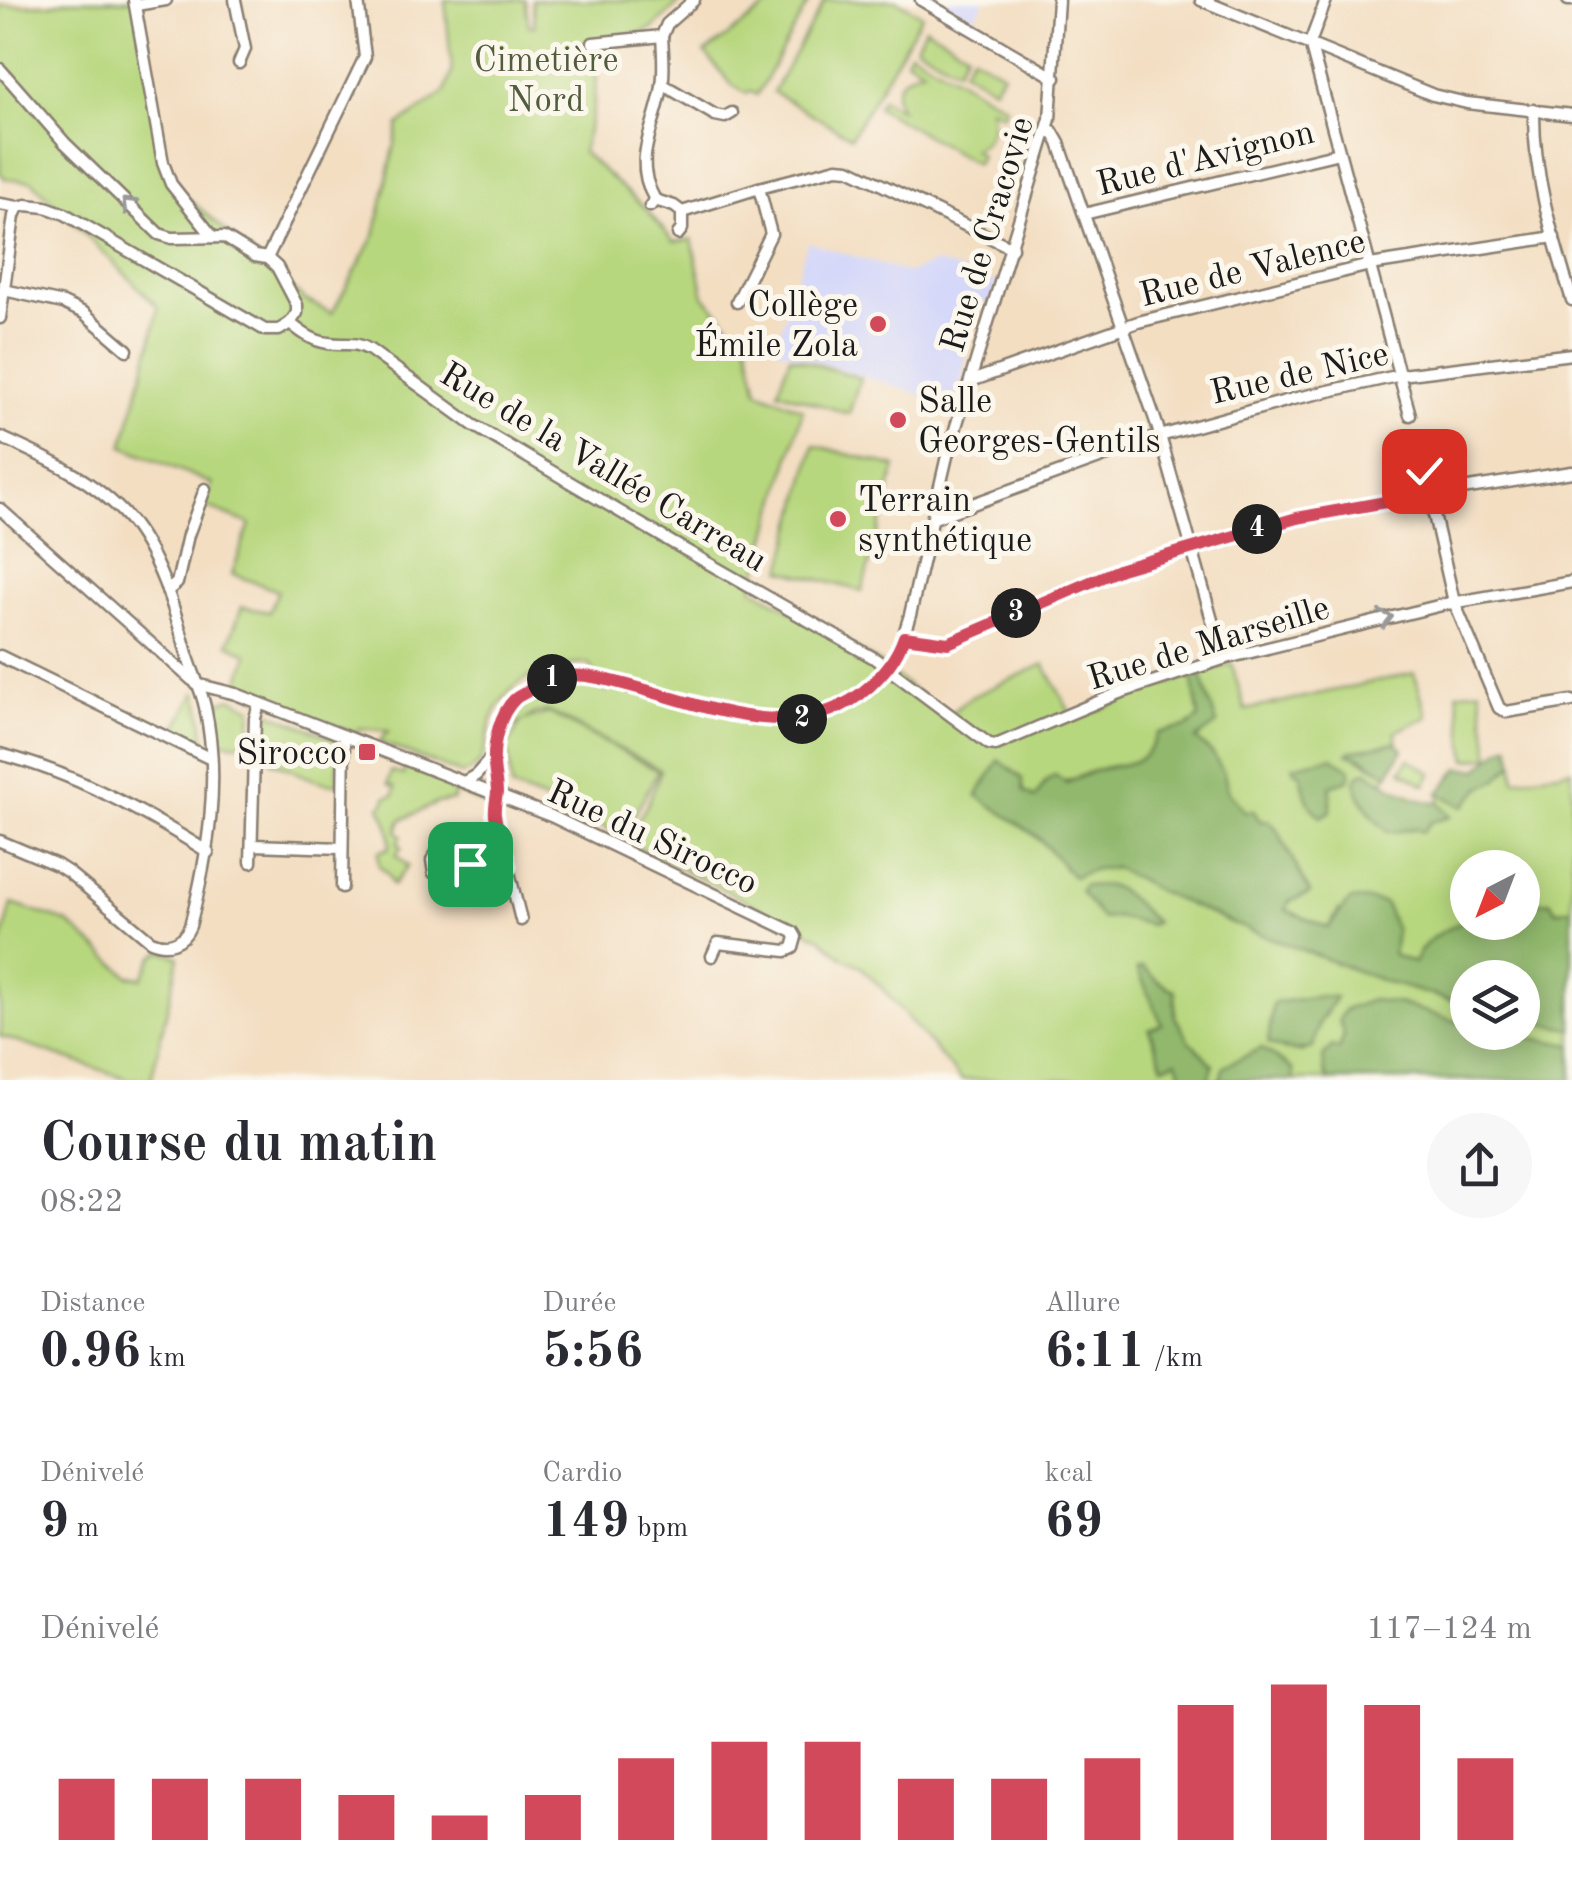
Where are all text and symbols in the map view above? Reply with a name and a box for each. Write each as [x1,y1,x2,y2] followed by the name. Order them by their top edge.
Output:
[473,44,619,119] park label: Cimetière Nord
[936,113,1041,357] street label: Rue de Cracovie
[1093,115,1318,203] street label: Rue d'Avignon
[121,198,139,216] one-way arrow
[1136,224,1369,314] street label: Rue de Valence
[694,289,858,364] place label: Collège Émile Zola
[867,313,889,335] marker: Collège Émile Zola
[1207,337,1392,412] street label: Rue de Nice
[433,357,772,580] street label: Rue de la Vallée Carreau
[918,385,1161,460] place label: Salle Georges-Gentils
[887,409,909,431] marker: Salle Georges-Gentils
[1382,429,1467,514] pin
[1397,444,1452,499] icon: check
[858,484,1032,559] place label: Terrain synthétique
[1232,504,1282,554] pin: 4
[827,508,849,530] marker: Terrain synthétique
[1249,515,1265,543] text: 4
[991,588,1041,638] pin: 3
[1084,591,1334,698] street label: Rue de Marseille
[1008,599,1024,627] text: 3
[1377,609,1394,630] one-way arrow
[527,654,577,704] pin: 1
[544,665,560,693] text: 1
[777,694,827,744] pin: 2
[794,705,810,733] text: 2
[236,737,347,772] place label: Sirocco
[356,741,378,763] marker: Sirocco
[542,774,762,902] street label: Rue du Sirocco
[428,822,513,907] pin
[443,837,498,892] icon: arrive
[1450,850,1540,940] north arrow
[1450,850,1540,1050] map controls
[1450,960,1540,1050] button: layers
[1427,1113,1532,1218] button: share
[40,1118,437,1173] text: Course du matin
[40,1187,123,1219] text: 08:22
[40,1290,145,1318] text: Distance
[542,1290,616,1318] text: Durée
[1045,1290,1120,1318] text: Allure
[40,1328,141,1378] text: 0.96
[542,1328,643,1378] text: 5:56
[1045,1328,1146,1378] text: 6:11
[141,1345,186,1373] text: km
[1146,1345,1203,1373] text: /km
[40,1460,144,1488] text: Dénivelé
[542,1460,622,1488] text: Cardio
[1045,1460,1093,1488] text: kcal
[40,1498,69,1548] text: 9
[542,1498,629,1548] text: 149
[1045,1498,1103,1548] text: 69
[69,1515,99,1543] text: m
[629,1515,688,1543] text: bpm
[40,1614,159,1646] text: Dénivelé
[1366,1614,1532,1646] text: 117–124 m

